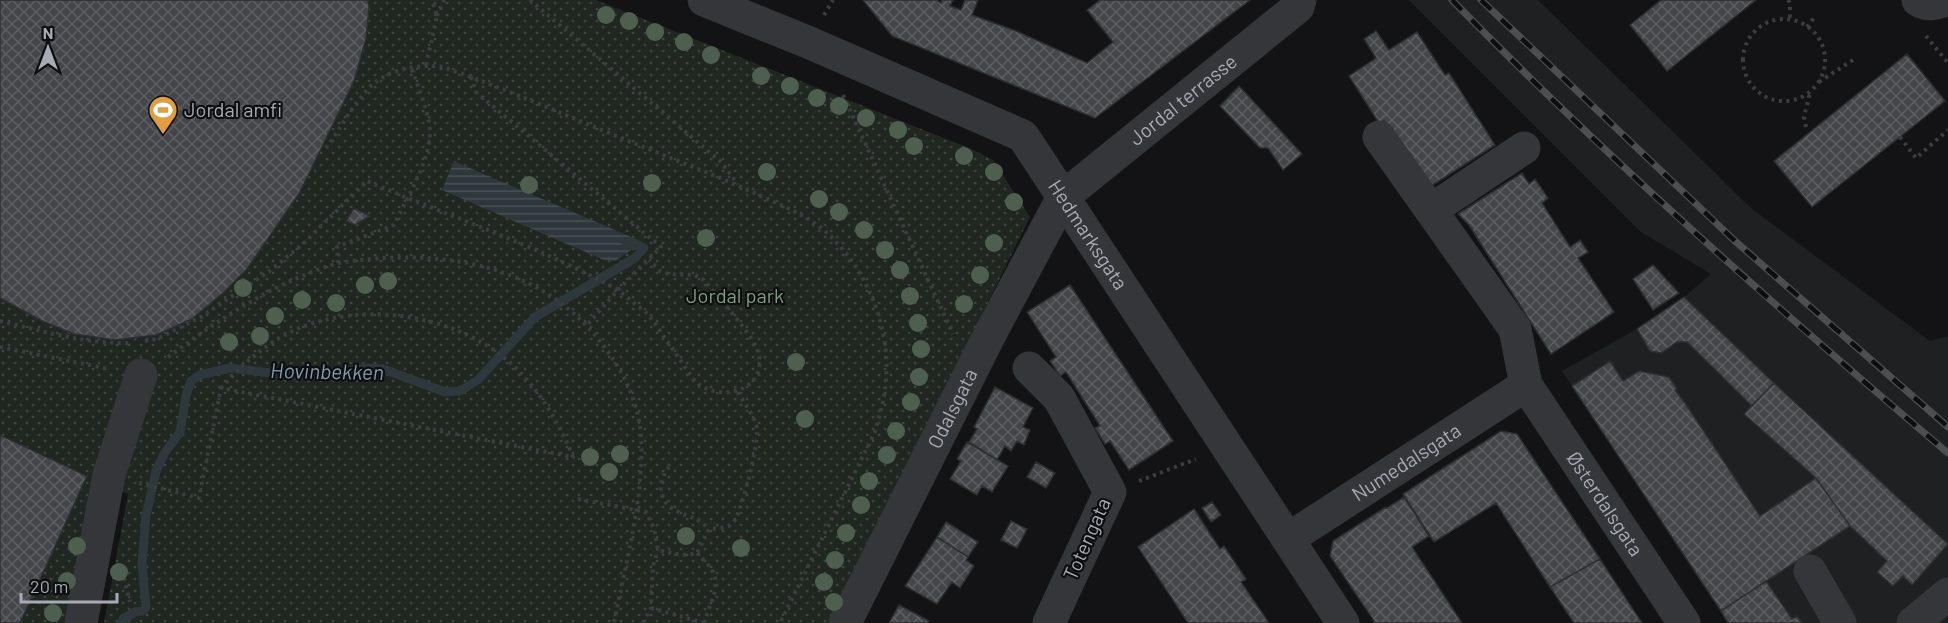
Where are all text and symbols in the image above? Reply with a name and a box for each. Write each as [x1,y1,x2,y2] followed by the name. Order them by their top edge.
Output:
[18,18,78,78] north arrow
[43,23,53,42] text: N
[1124,48,1241,150] street label: Jordal terrasse
[147,94,179,136] sports icon: Jordal amfi
[184,97,282,121] place label: Jordal amfi
[1044,175,1134,294] street label: Hedmarksgata
[686,283,784,307] park label: Jordal park
[270,357,384,384] water label: Hovinbekken
[922,364,982,452] street label: Odalsgata
[1347,418,1465,506] street label: Numedalsgata
[1562,446,1649,560] street label: Østerdalsgata
[1057,494,1115,583] street label: Totengata
[21,566,117,604] scale bar
[30,575,68,597] text: 20 m

